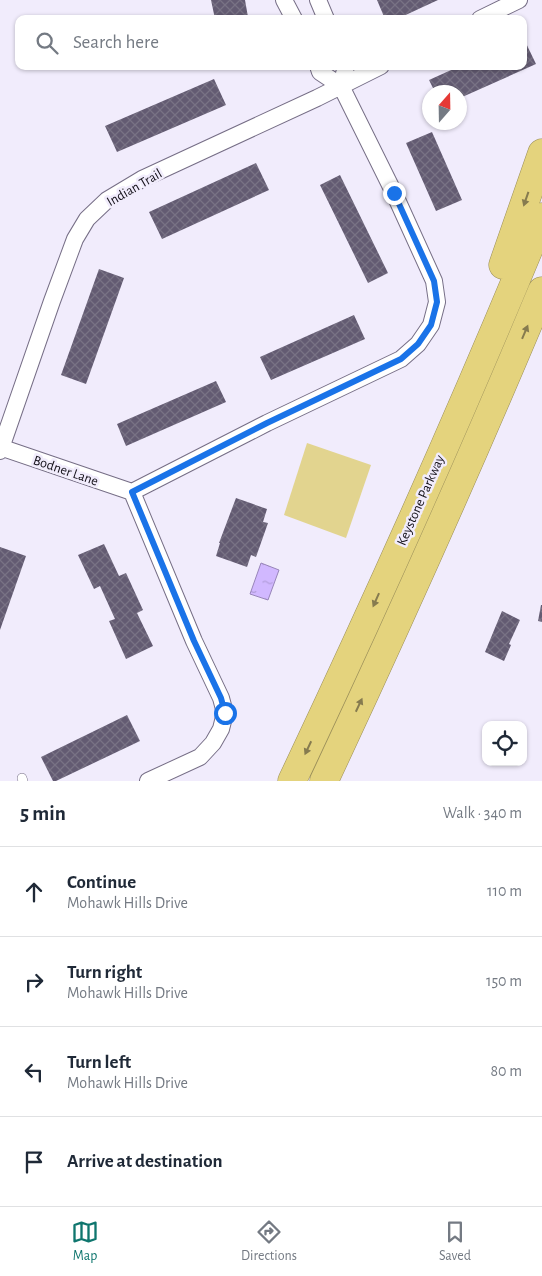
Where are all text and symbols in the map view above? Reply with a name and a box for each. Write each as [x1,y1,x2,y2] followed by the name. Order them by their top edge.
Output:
[15,15,527,70] search box
[33,29,61,57] icon: search
[73,33,159,52] text: Search here
[422,85,467,130] north arrow
[105,167,164,209] street label: Indian Trail
[383,182,406,205] route end
[522,192,529,207] one-way arrow
[521,324,529,339] one-way arrow
[31,453,100,489] street label: Bodner Lane
[395,453,447,548] street label: Keystone Parkway
[372,593,380,607] one-way arrow
[356,698,364,712] one-way arrow
[214,702,237,725] route start
[482,721,527,766] map controls
[482,721,527,766] button: locate
[304,741,312,755] one-way arrow
[20,803,66,824] text: 5 min
[443,805,522,821] text: Walk · 340 m
[67,873,136,892] text: Continue
[20,878,48,906] icon: ahead
[487,883,522,899] text: 110 m
[67,895,188,911] text: Mohawk Hills Drive
[67,963,142,982] text: Turn right
[20,968,48,996] icon: right
[486,973,522,989] text: 150 m
[67,985,188,1001] text: Mohawk Hills Drive
[67,1053,131,1072] text: Turn left
[20,1058,48,1086] icon: left
[491,1063,522,1079] text: 80 m
[67,1075,188,1091] text: Mohawk Hills Drive
[20,1148,48,1176] icon: arrive
[67,1152,223,1171] text: Arrive at destination
[71,1218,99,1265] tab: Map
[241,1218,297,1265] tab: Directions
[439,1218,471,1265] tab: Saved

